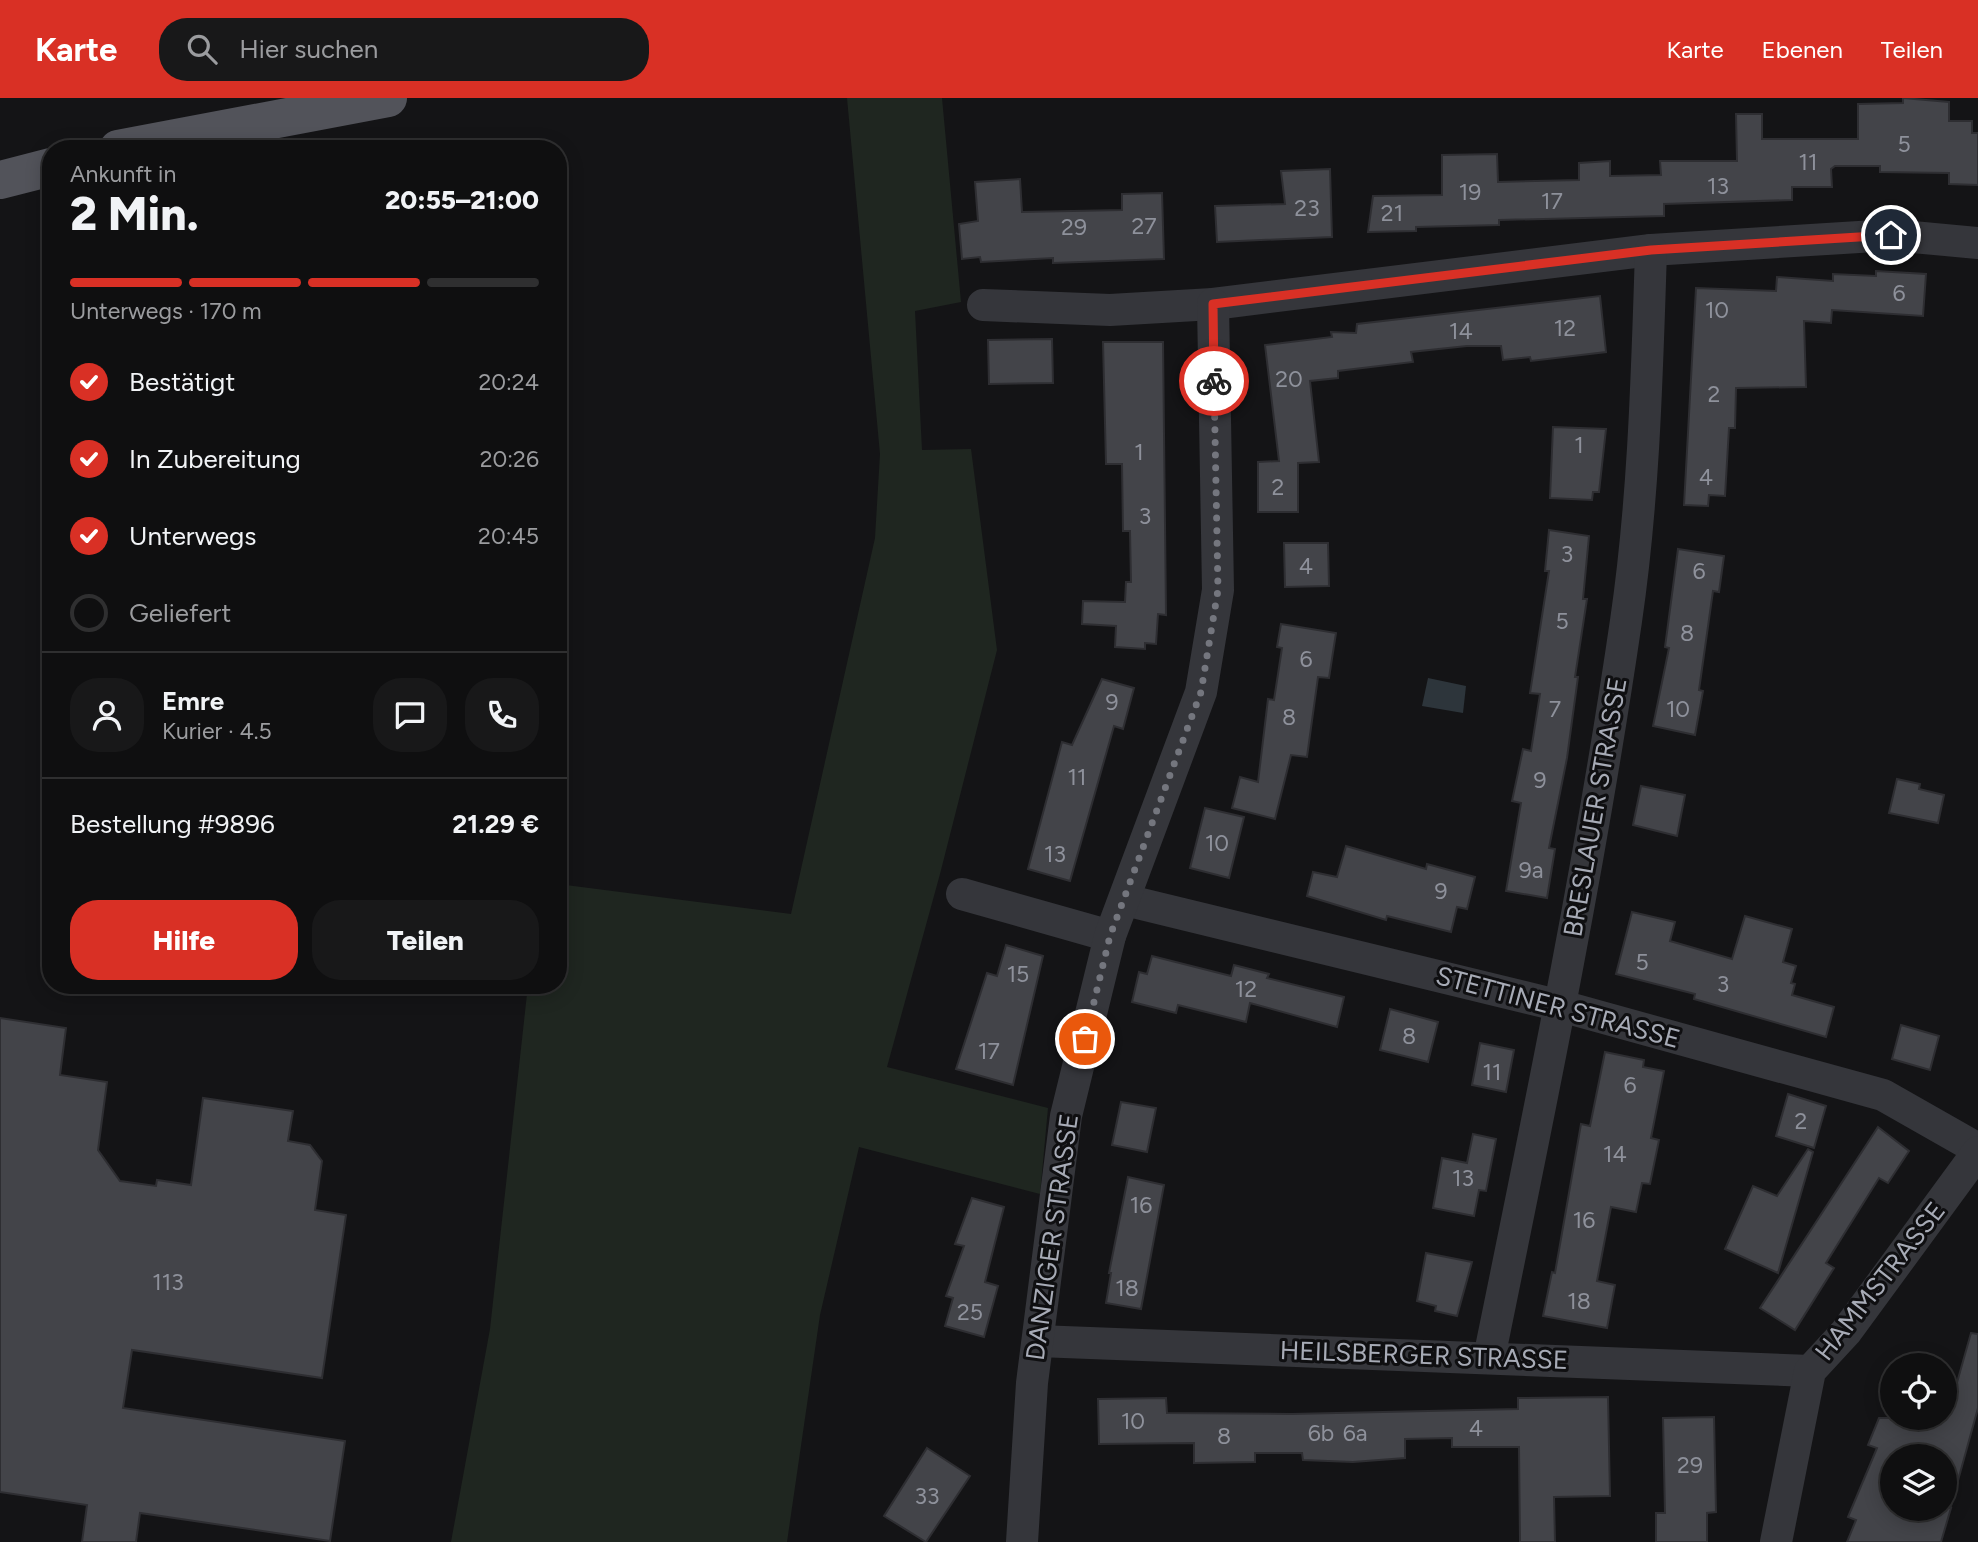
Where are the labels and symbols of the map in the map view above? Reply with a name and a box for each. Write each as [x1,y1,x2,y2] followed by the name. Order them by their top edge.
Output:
[1897,130,1911,158] house number: 5
[1799,148,1818,176] house number: 11
[1707,172,1729,200] house number: 13
[1459,178,1481,206] house number: 19
[1541,187,1563,215] house number: 17
[1294,194,1320,222] house number: 23
[1381,199,1403,227] house number: 21
[1861,205,1921,265] pin
[1131,212,1157,240] house number: 27
[1061,213,1087,241] house number: 29
[1892,279,1906,307] house number: 6
[1705,296,1729,324] house number: 10
[1554,314,1576,342] house number: 12
[1449,317,1473,345] house number: 14
[1179,346,1249,416] courier
[1275,365,1303,393] house number: 20
[1708,380,1720,408] house number: 2
[1574,431,1584,459] house number: 1
[1134,438,1144,466] house number: 1
[1699,463,1713,491] house number: 4
[1272,473,1284,501] house number: 2
[1139,502,1151,530] house number: 3
[1561,540,1573,568] house number: 3
[1299,552,1313,580] house number: 4
[1692,557,1706,585] house number: 6
[1555,607,1569,635] house number: 5
[1680,619,1694,647] house number: 8
[1299,645,1313,673] house number: 6
[1556,675,1634,939] street label: BRESLAUER STRASSE
[1105,688,1119,716] house number: 9
[1549,695,1561,723] house number: 7
[1666,695,1690,723] house number: 10
[1282,703,1296,731] house number: 8
[1068,763,1087,791] house number: 11
[1533,766,1547,794] house number: 9
[1205,829,1229,857] house number: 10
[1044,840,1066,868] house number: 13
[1519,856,1543,884] house number: 9a
[1434,877,1448,905] house number: 9
[1635,948,1649,976] house number: 5
[1433,959,1683,1055] street label: STETTINER STRASSE
[1007,960,1029,988] house number: 15
[1717,970,1729,998] house number: 3
[1235,975,1257,1003] house number: 12
[1055,1009,1115,1069] pin
[1402,1022,1416,1050] house number: 8
[978,1037,1000,1065] house number: 17
[1483,1058,1502,1086] house number: 11
[1623,1071,1637,1099] house number: 6
[1795,1107,1807,1135] house number: 2
[1019,1112,1085,1362] street label: DANZIGER STRASSE
[1603,1140,1627,1168] house number: 14
[1452,1164,1474,1192] house number: 13
[1130,1191,1152,1219] house number: 16
[1808,1195,1952,1367] street label: HAMMSTRASSE
[1573,1206,1595,1234] house number: 16
[152,1268,184,1296] house number: 113
[1115,1274,1139,1302] house number: 18
[1567,1287,1591,1315] house number: 18
[957,1298,983,1326] house number: 25
[1279,1334,1569,1376] street label: HEILSBERGER STRASSE
[1121,1407,1145,1435] house number: 10
[1469,1414,1483,1442] house number: 4
[1308,1419,1334,1447] house number: 6b
[1343,1419,1367,1447] house number: 6a
[1217,1422,1231,1450] house number: 8
[1677,1451,1703,1479] house number: 29
[914,1482,940,1510] house number: 33

